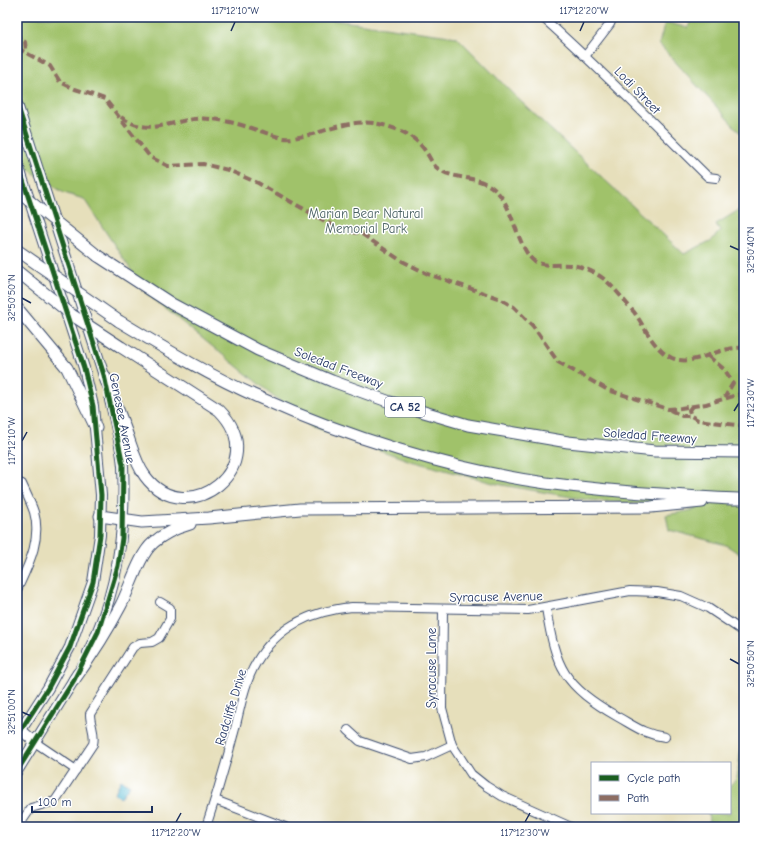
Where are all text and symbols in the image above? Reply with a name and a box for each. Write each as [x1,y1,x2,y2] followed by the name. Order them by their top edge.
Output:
[211,5,259,17] text: 117°12'10"W
[559,5,609,17] text: 117°12'20"W
[611,64,665,118] street label: Lodi Street
[309,206,423,236] park label: Marian Bear Natural Memorial Park
[745,227,757,273] text: 32°50'40"N
[6,274,18,322] text: 32°50'50"N
[292,344,385,391] street label: Soledad Freeway
[106,372,139,465] street label: Genesee Avenue
[745,378,757,427] text: 117°12'30"W
[385,397,425,417] road number: CA 52
[6,417,18,465] text: 117°12'10"W
[603,425,697,446] street label: Soledad Freeway
[449,588,543,605] street label: Syracuse Avenue
[424,627,439,708] street label: Syracuse Lane
[745,640,757,688] text: 32°50'50"N
[212,667,249,747] street label: Radcliffe Drive
[6,689,18,735] text: 32°51'00"N
[591,762,731,814] legend
[627,771,680,785] text: Cycle path
[32,788,152,814] scale bar
[627,791,649,805] text: Path
[38,795,71,809] text: 100 m
[151,827,201,839] text: 117°12'20"W
[501,827,550,839] text: 117°12'30"W

